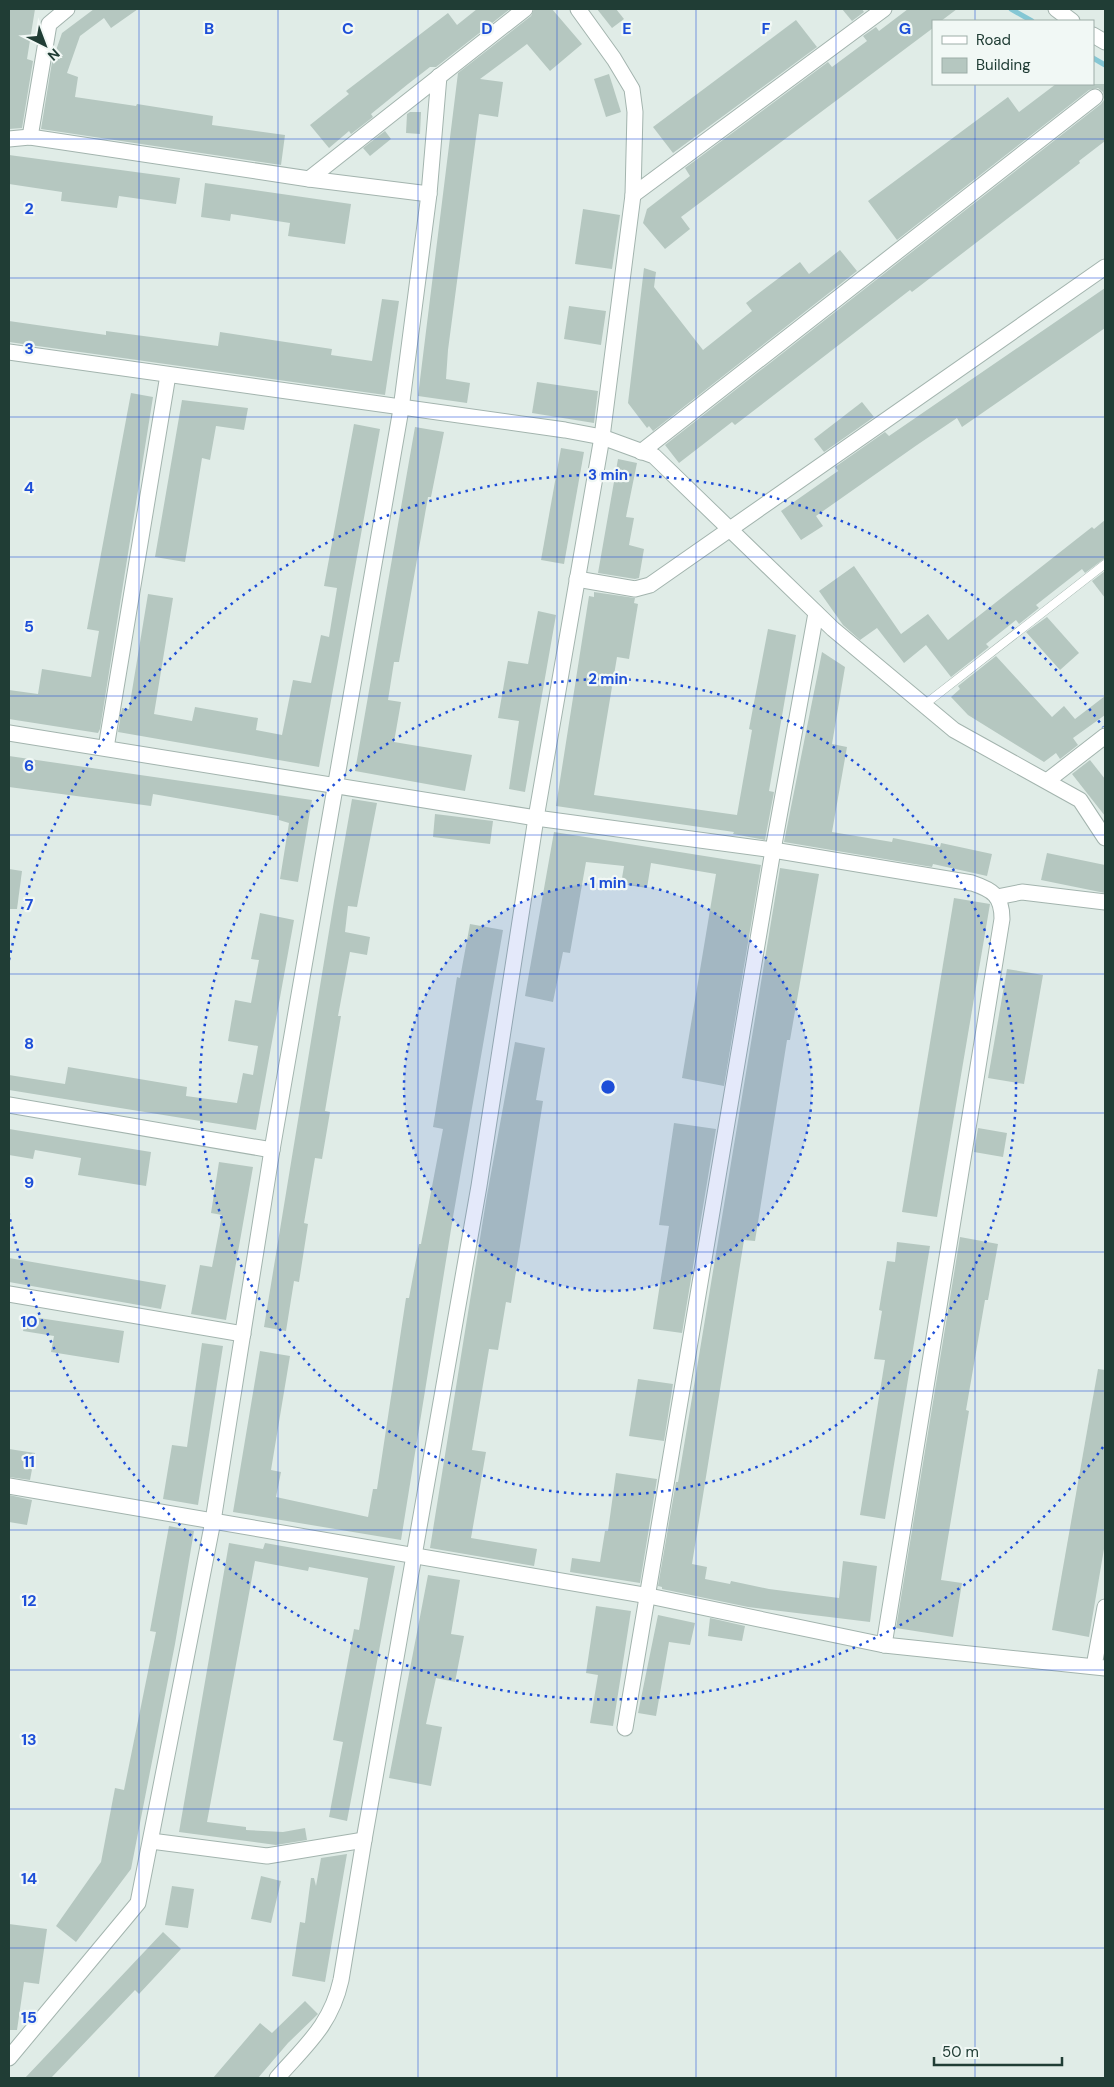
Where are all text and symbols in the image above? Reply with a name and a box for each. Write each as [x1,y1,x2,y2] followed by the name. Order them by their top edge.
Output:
[204,18,214,39] text: B
[342,18,354,39] text: C
[481,18,493,39] text: D
[622,18,632,39] text: E
[762,18,771,39] text: F
[899,18,911,39] text: G
[20,20,70,70] north arrow
[932,20,1094,85] legend
[976,30,1011,50] text: Road
[44,45,64,65] text: N
[976,55,1031,75] text: Building
[24,198,34,219] text: 2
[24,338,34,359] text: 3
[588,465,628,485] text: 3 min
[24,477,34,498] text: 4
[24,616,34,637] text: 5
[588,669,628,689] text: 2 min
[24,755,34,776] text: 6
[590,873,626,893] text: 1 min
[25,894,34,915] text: 7
[24,1033,34,1054] text: 8
[599,1078,617,1096] centre of rings
[24,1172,34,1193] text: 9
[20,1311,38,1332] text: 10
[23,1451,35,1472] text: 11
[21,1590,37,1611] text: 12
[21,1729,37,1750] text: 13
[21,1868,37,1889] text: 14
[21,2007,37,2028] text: 15
[934,2034,1062,2066] scale bar
[942,2042,979,2062] text: 50 m

